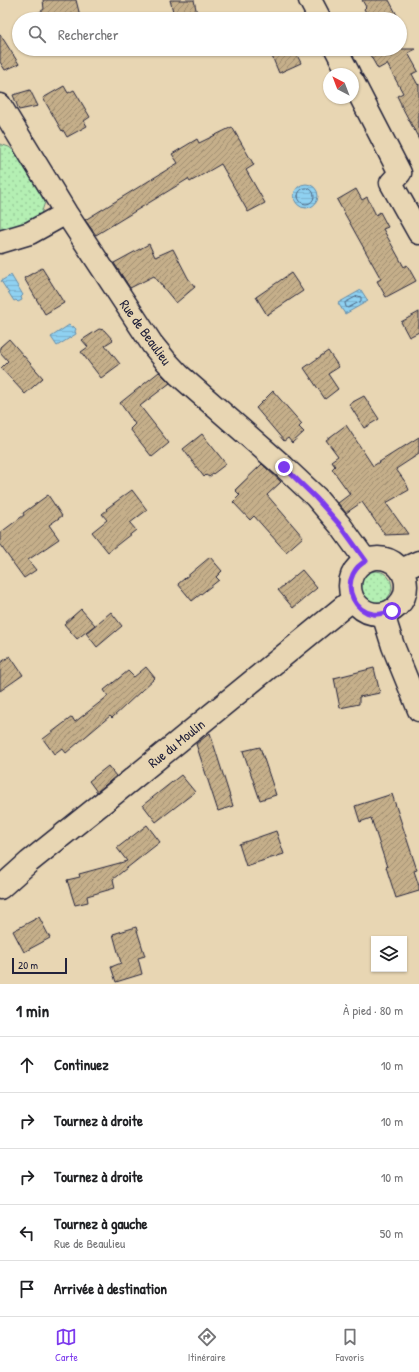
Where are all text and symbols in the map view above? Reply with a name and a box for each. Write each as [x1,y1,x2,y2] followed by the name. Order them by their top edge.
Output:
[12,12,407,56] search box
[26,23,48,45] icon: search
[58,24,119,45] text: Rechercher
[323,68,359,104] north arrow
[116,295,176,369] street label: Rue de Beaulieu
[275,458,293,476] route end
[383,602,401,620] route start
[144,714,208,772] street label: Rue du Moulin
[371,936,407,972] map controls
[371,936,407,972] button: layers
[12,956,67,975] scale bar
[18,958,38,972] text: 20 m
[16,999,49,1022] text: 1 min
[343,1001,403,1019] text: À pied · 80 m
[16,1054,38,1076] icon: ahead
[54,1054,109,1075] text: Continuez
[381,1056,403,1074] text: 10 m
[16,1110,38,1132] icon: right
[54,1110,143,1131] text: Tournez à droite
[381,1112,403,1130] text: 10 m
[16,1166,38,1188] icon: right
[54,1166,143,1187] text: Tournez à droite
[381,1168,403,1186] text: 10 m
[54,1213,147,1234] text: Tournez à gauche
[16,1222,38,1244] icon: left
[380,1224,403,1242] text: 50 m
[54,1234,125,1252] text: Rue de Beaulieu
[16,1278,38,1300] icon: arrive
[54,1278,167,1299] text: Arrivée à destination
[55,1326,78,1364] tab: Carte
[188,1326,226,1364] tab: Itinéraire
[336,1326,364,1364] tab: Favoris

